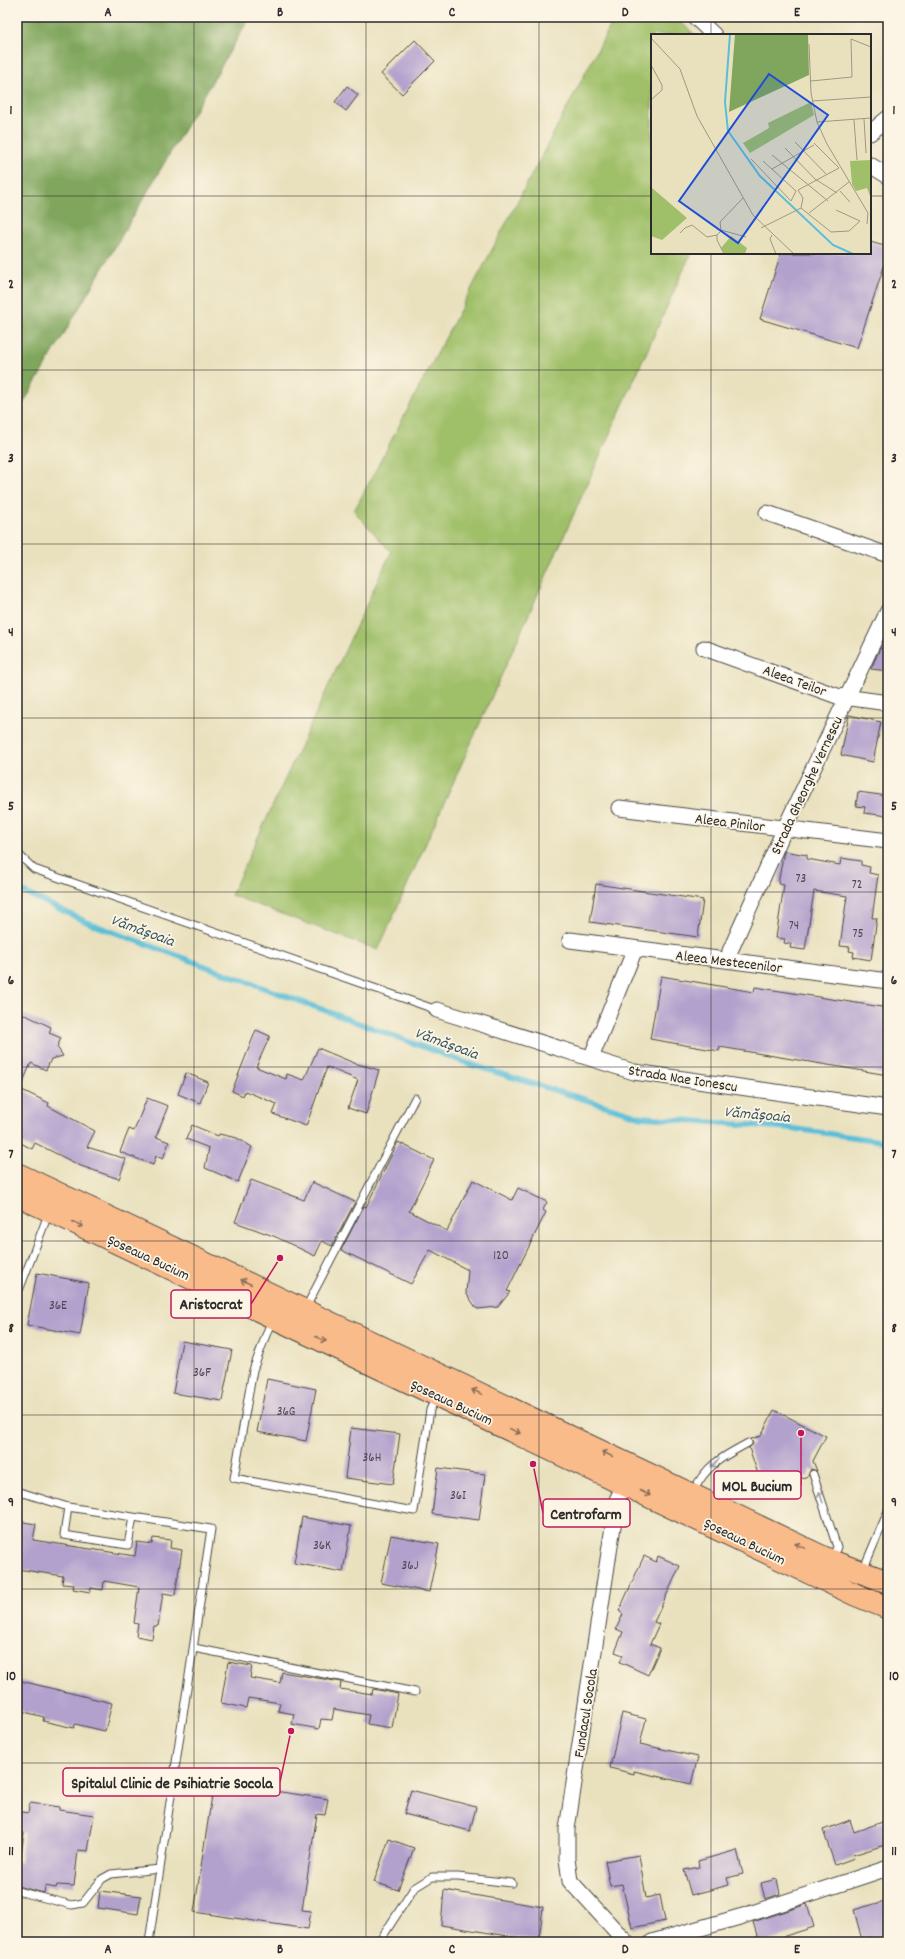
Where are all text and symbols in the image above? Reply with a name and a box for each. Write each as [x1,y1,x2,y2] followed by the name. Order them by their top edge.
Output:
[104,4,112,23] text: A
[277,4,283,23] text: B
[449,4,456,23] text: C
[622,4,629,23] text: D
[794,4,801,23] text: E
[651,34,871,254] inset map
[10,102,13,121] text: 1
[893,102,896,121] text: 1
[8,276,14,295] text: 2
[891,276,897,295] text: 2
[8,450,14,469] text: 3
[891,450,897,469] text: 3
[8,624,14,643] text: 4
[891,624,897,643] text: 4
[759,660,830,704] street label: Aleea Teilor
[766,713,850,859] street label: Strada Gheorghe Vernescu
[8,798,14,817] text: 5
[891,798,897,817] text: 5
[693,809,766,839] street label: Aleea Pinilor
[796,870,806,889] house number: 73
[852,876,862,895] house number: 72
[107,909,179,954] water label: Vămășoaia
[789,917,799,936] house number: 74
[853,925,864,944] house number: 75
[674,946,784,980] street label: Aleea Mestecenilor
[8,972,15,991] text: 6
[891,972,898,991] text: 6
[411,1022,483,1067] water label: Vămășoaia
[626,1060,739,1099] street label: Strada Nae Ionescu
[723,1101,792,1130] water label: Vămășoaia
[9,1146,14,1165] text: 7
[892,1146,897,1165] text: 7
[71,1221,83,1228] one-way arrow
[103,1230,193,1288] street label: Șoseaua Bucium
[493,1247,509,1266] house number: 120
[240,1278,252,1285] one-way arrow
[171,1290,251,1318] callout: Aristocrat
[179,1294,243,1317] text: Aristocrat
[49,1297,67,1316] house number: 36E
[8,1320,14,1339] text: 8
[891,1320,897,1339] text: 8
[315,1336,327,1343] one-way arrow
[193,1364,211,1383] house number: 36F
[406,1375,496,1433] street label: Șoseaua Bucium
[471,1388,483,1395] one-way arrow
[277,1403,295,1422] house number: 36G
[508,1428,520,1435] one-way arrow
[363,1449,381,1468] house number: 36H
[601,1450,613,1457] one-way arrow
[710,1458,719,1468] one-way arrow
[714,1471,801,1499] callout: MOL Bucium
[722,1476,792,1499] text: MOL Bucium
[450,1487,466,1506] house number: 36I
[638,1490,650,1497] one-way arrow
[817,1491,824,1504] one-way arrow
[8,1494,14,1513] text: 9
[891,1494,897,1513] text: 9
[543,1499,630,1527] callout: Centrofarm
[550,1504,622,1527] text: Centrofarm
[699,1513,789,1572] street label: Șoseaua Bucium
[313,1537,331,1556] house number: 36K
[795,1542,807,1549] one-way arrow
[402,1557,419,1576] house number: 36J
[569,1666,605,1760] street label: Fundacul Socola
[6,1668,16,1687] text: 10
[889,1668,899,1687] text: 10
[63,1768,280,1796] callout: Spitalul Clinic de Psihiatrie Socola
[71,1773,274,1796] text: Spitalul Clinic de Psihiatrie Socola
[8,1843,14,1862] text: 11
[891,1843,897,1862] text: 11
[104,1941,112,1959] text: A
[277,1941,283,1959] text: B
[449,1941,456,1959] text: C
[622,1941,629,1959] text: D
[794,1941,801,1959] text: E

